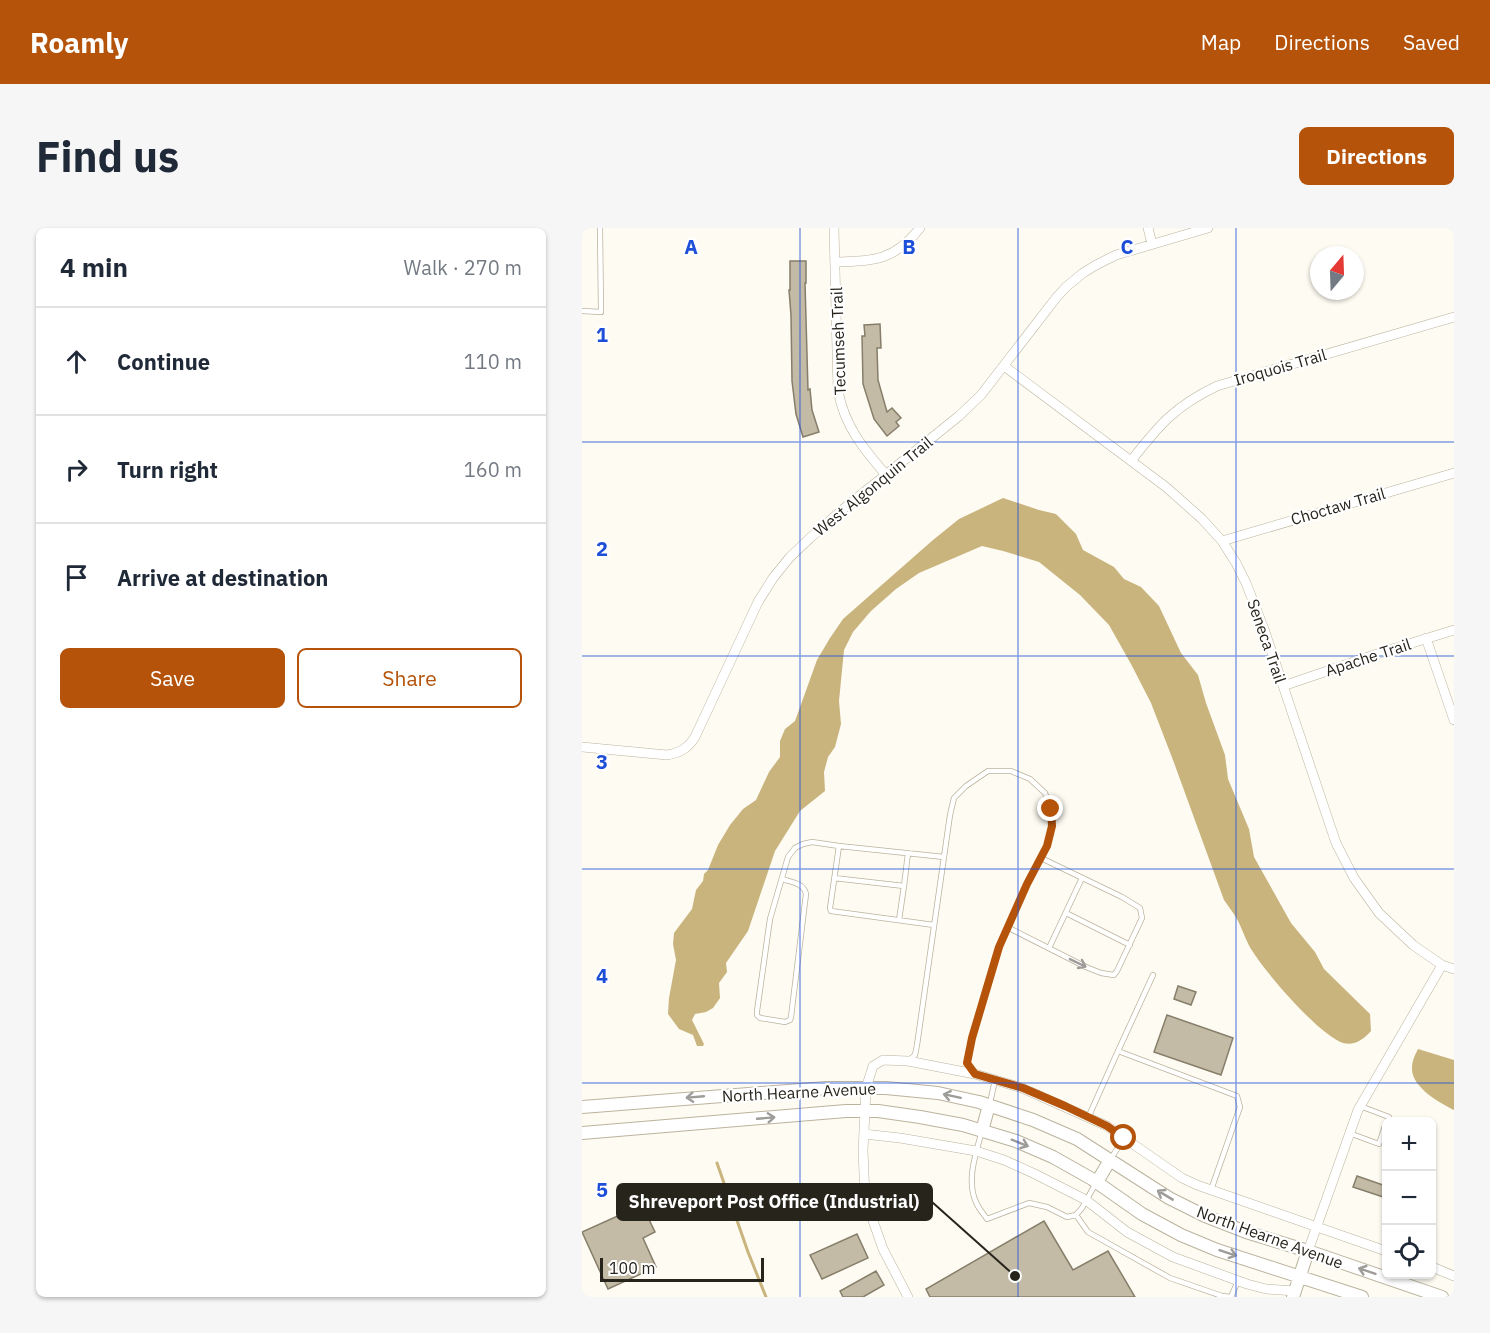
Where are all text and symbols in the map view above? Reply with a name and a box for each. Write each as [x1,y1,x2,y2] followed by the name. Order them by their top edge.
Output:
[30,24,128,61] text: Roamly
[1201,28,1241,56] text: Map
[1274,28,1370,56] text: Directions
[1403,28,1460,56] text: Saved
[1299,127,1454,185] button: Directions
[36,129,179,184] text: Find us
[684,233,698,260] text: A
[902,233,916,260] text: B
[1120,233,1134,260] text: C
[1310,246,1364,300] north arrow
[60,250,128,284] text: 4 min
[404,254,522,281] text: Walk · 270 m
[826,286,850,396] street label: Tecumseh Trail
[596,321,608,348] text: 1
[1231,344,1329,390] street label: Iroquois Trail
[60,345,93,378] icon: ahead
[117,347,210,376] text: Continue
[464,348,522,375] text: 110 m
[809,432,937,540] street label: West Algonquin Trail
[60,453,93,486] icon: right
[117,455,218,484] text: Turn right
[464,456,522,483] text: 160 m
[1288,483,1388,529] street label: Choctaw Trail
[596,535,608,562] text: 2
[60,561,93,594] icon: arrive
[117,563,328,592] text: Arrive at destination
[1243,596,1291,686] street label: Seneca Trail
[1323,634,1413,680] street label: Apache Trail
[60,648,285,708] button: Save
[297,648,522,708] button: Share
[596,748,608,775] text: 3
[1037,795,1063,821] route end
[1069,958,1087,969] one-way arrow
[596,962,608,989] text: 4
[721,1078,877,1106] street label: North Hearne Avenue
[943,1090,962,1101] one-way arrow
[685,1092,705,1103] one-way arrow
[755,1112,775,1123] one-way arrow
[1382,1117,1436,1279] map controls
[1382,1117,1436,1171] button: +
[1110,1124,1136,1150] route start
[1010,1138,1028,1149] one-way arrow
[1382,1171,1436,1225] button: −
[596,1176,608,1203] text: 5
[617,1184,932,1220] callout: Shreveport Post Office (Industrial)
[1157,1188,1174,1200] one-way arrow
[629,1190,919,1213] text: Shreveport Post Office (Industrial)
[1194,1201,1346,1273] street label: North Hearne Avenue
[1382,1225,1436,1279] button: locate
[1218,1248,1237,1259] one-way arrow
[600,1255,764,1282] scale bar
[609,1258,656,1278] text: 100 m
[1358,1265,1377,1276] one-way arrow

